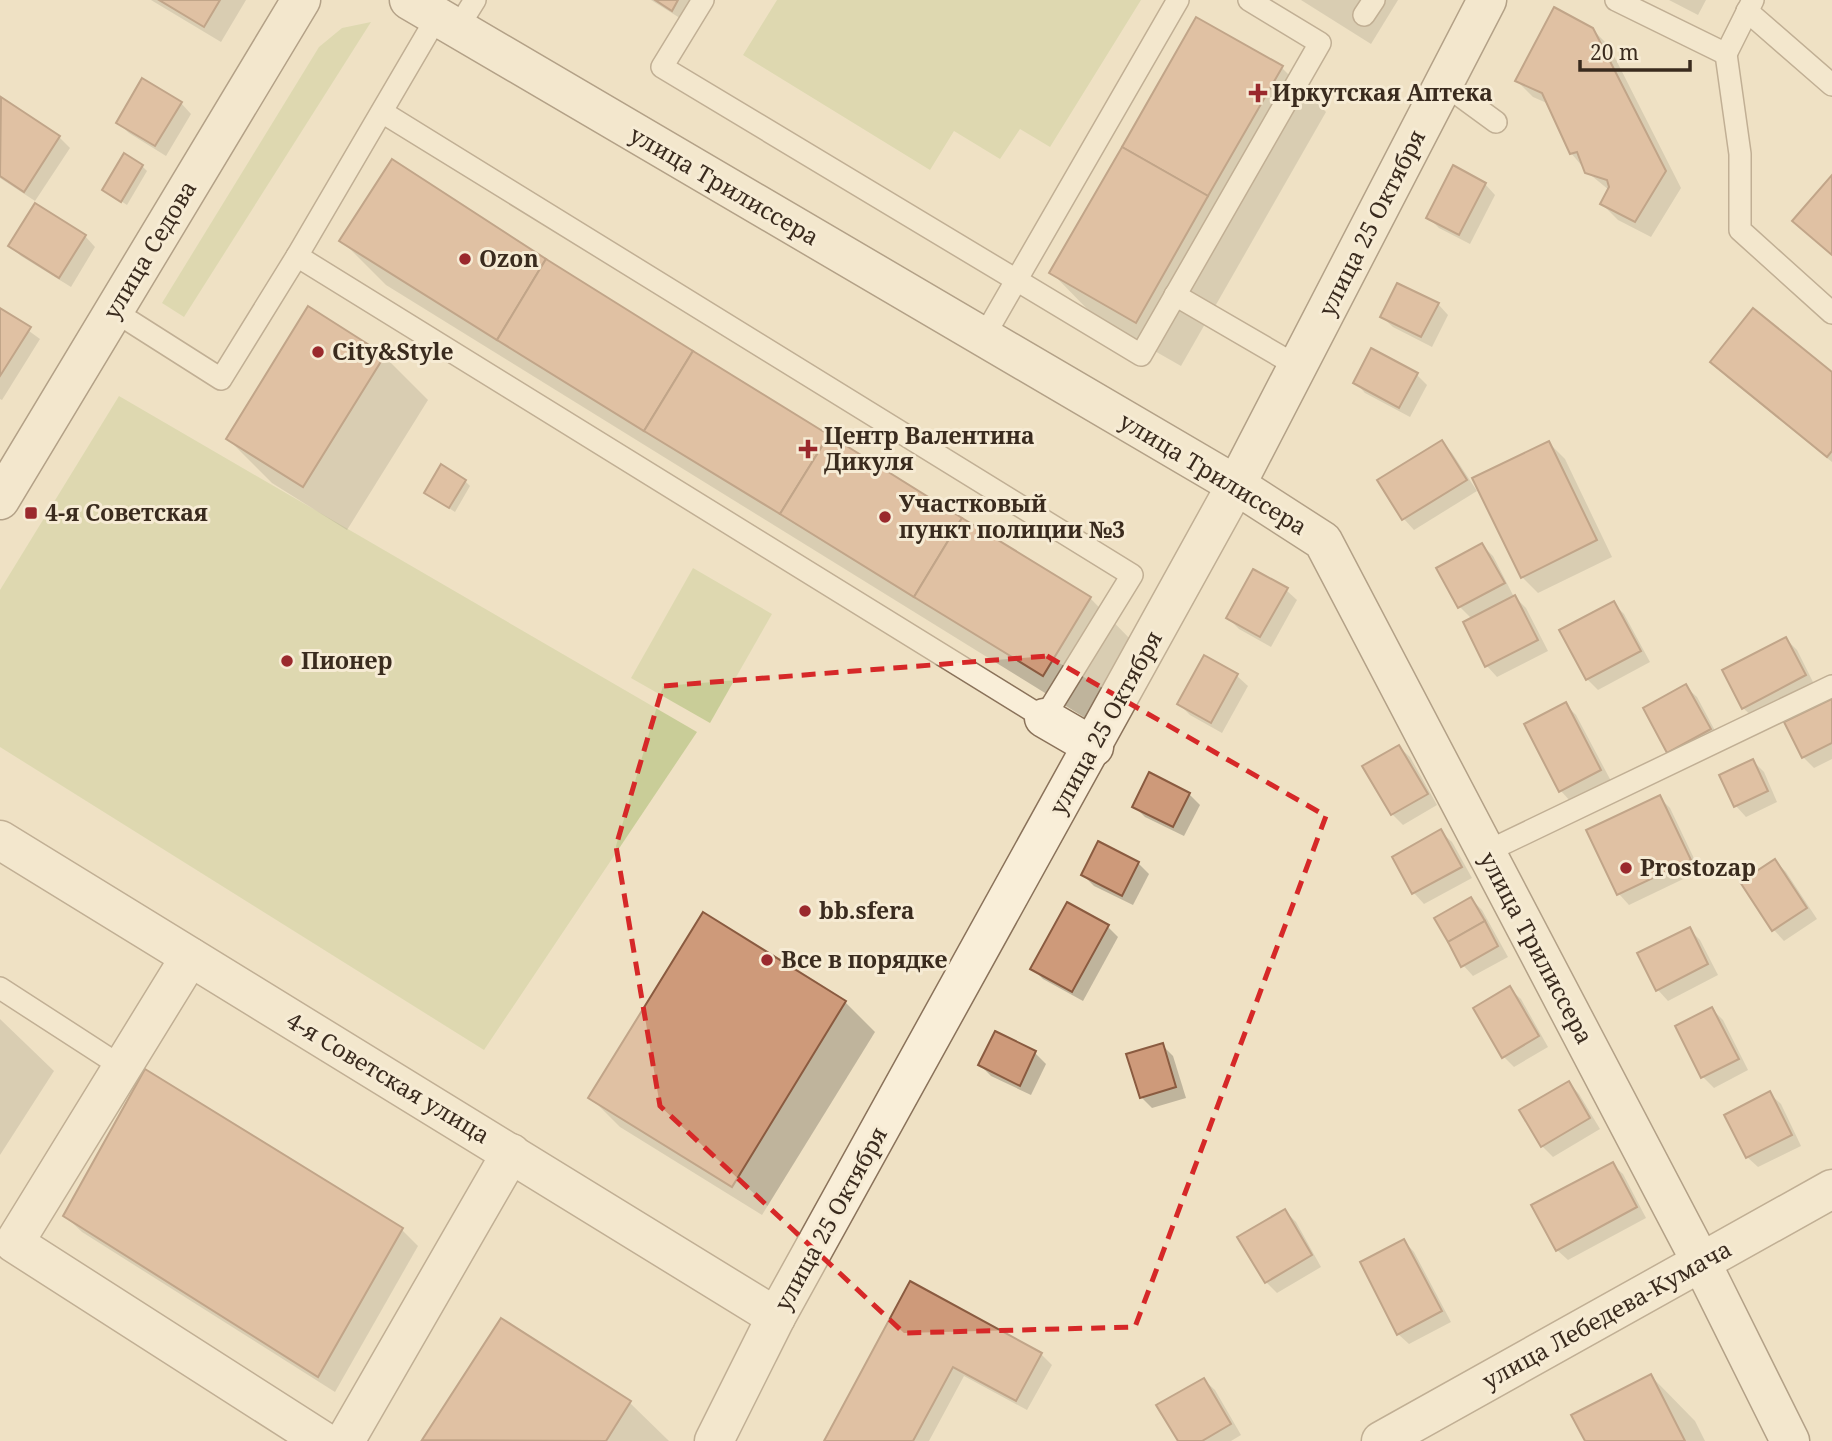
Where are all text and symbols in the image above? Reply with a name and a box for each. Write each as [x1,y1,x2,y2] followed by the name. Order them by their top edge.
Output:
[1580,28,1690,72] scale bar
[1590,38,1639,66] text: 20 m
[1272,76,1493,108] place label: Иркутская Аптека
[1250,85,1266,101] marker: Иркутская Аптека
[624,118,825,252] street label: улица Трилиссера
[1310,124,1432,321] street label: улица 25 Октября
[95,174,203,325] street label: улица Седова
[479,242,539,274] place label: Ozon
[457,251,473,267] marker: Ozon
[332,335,454,367] place label: City&Style
[310,344,326,360] marker: City&Style
[1114,404,1313,542] street label: улица Трилиссера
[824,419,1035,477] place label: Центр Валентина Дикуля
[798,439,818,459] marker: Центр Валентина Дикуля
[899,487,1125,545] place label: Участковый пункт полиции №3
[45,496,208,528] place label: 4-я Советская
[23,505,39,521] marker: 4-я Советская
[877,509,893,525] marker: Участковый пункт полиции №3
[1041,625,1169,820] street label: улица 25 Октября
[301,644,393,676] place label: Пионер
[279,653,295,669] marker: Пионер
[1473,846,1601,1049] street label: улица Трилиссера
[1640,851,1756,883] place label: Prostozap
[1618,860,1634,876] marker: Prostozap
[819,894,915,926] place label: bb.sfera
[797,903,813,919] marker: bb.sfera
[781,943,948,975] place label: Все в порядке
[759,952,775,968] marker: Все в порядке
[281,1004,496,1151] street label: 4-я Советская улица
[766,1121,894,1316] street label: улица 25 Октября
[1476,1232,1737,1396] street label: улица Лебедева-Кумача

